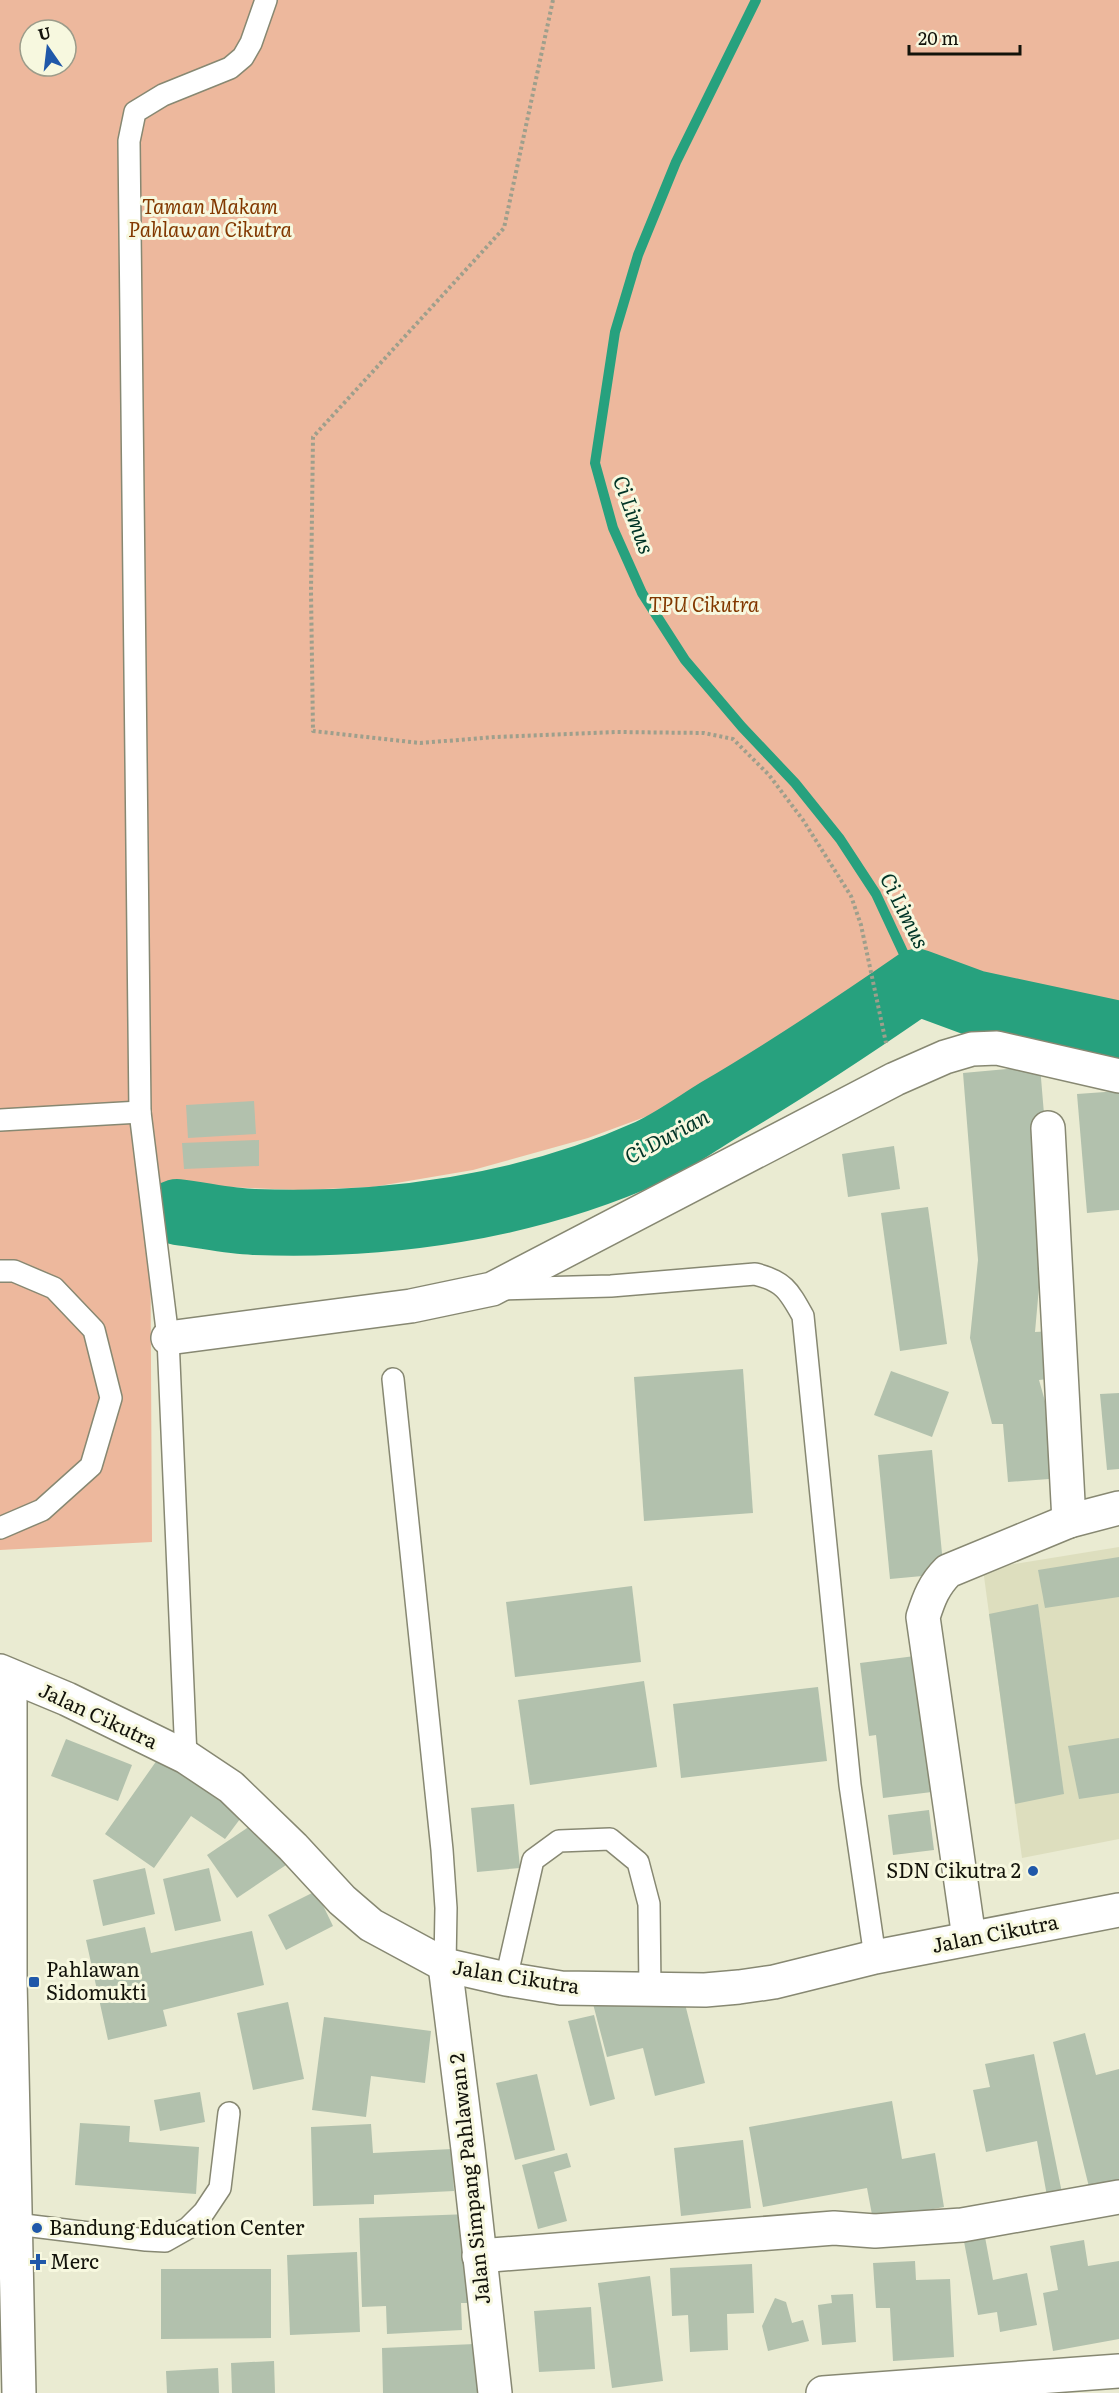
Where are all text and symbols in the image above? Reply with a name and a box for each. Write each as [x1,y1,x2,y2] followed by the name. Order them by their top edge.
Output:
[18,18,78,78] north arrow
[909,18,1020,56] scale bar
[35,19,54,46] text: U
[918,24,959,51] text: 20 m
[128,190,292,243] park label: Taman Makam Pahlawan Cikutra
[607,471,664,558] water label: Ci Limus
[649,588,760,618] park label: TPU Cikutra
[874,866,939,953] water label: Ci Limus
[618,1099,714,1170] water label: Ci Durian
[34,1673,164,1755] street label: Jalan Cikutra
[886,1854,1021,1884] place label: SDN Cikutra 2
[1026,1864,1040,1878] marker: SDN Cikutra 2
[929,1905,1061,1959] street label: Jalan Cikutra
[451,1950,582,2000] street label: Jalan Cikutra
[46,1953,147,2006] place label: Pahlawan Sidomukti
[27,1975,41,1989] marker: Pahlawan Sidomukti
[440,2052,496,2306] street label: Jalan Simpang Pahlawan 2
[49,2211,305,2241] place label: Bandung Education Center
[30,2221,44,2235] marker: Bandung Education Center
[50,2245,99,2275] place label: Merc
[31,2255,45,2269] marker: Merc

